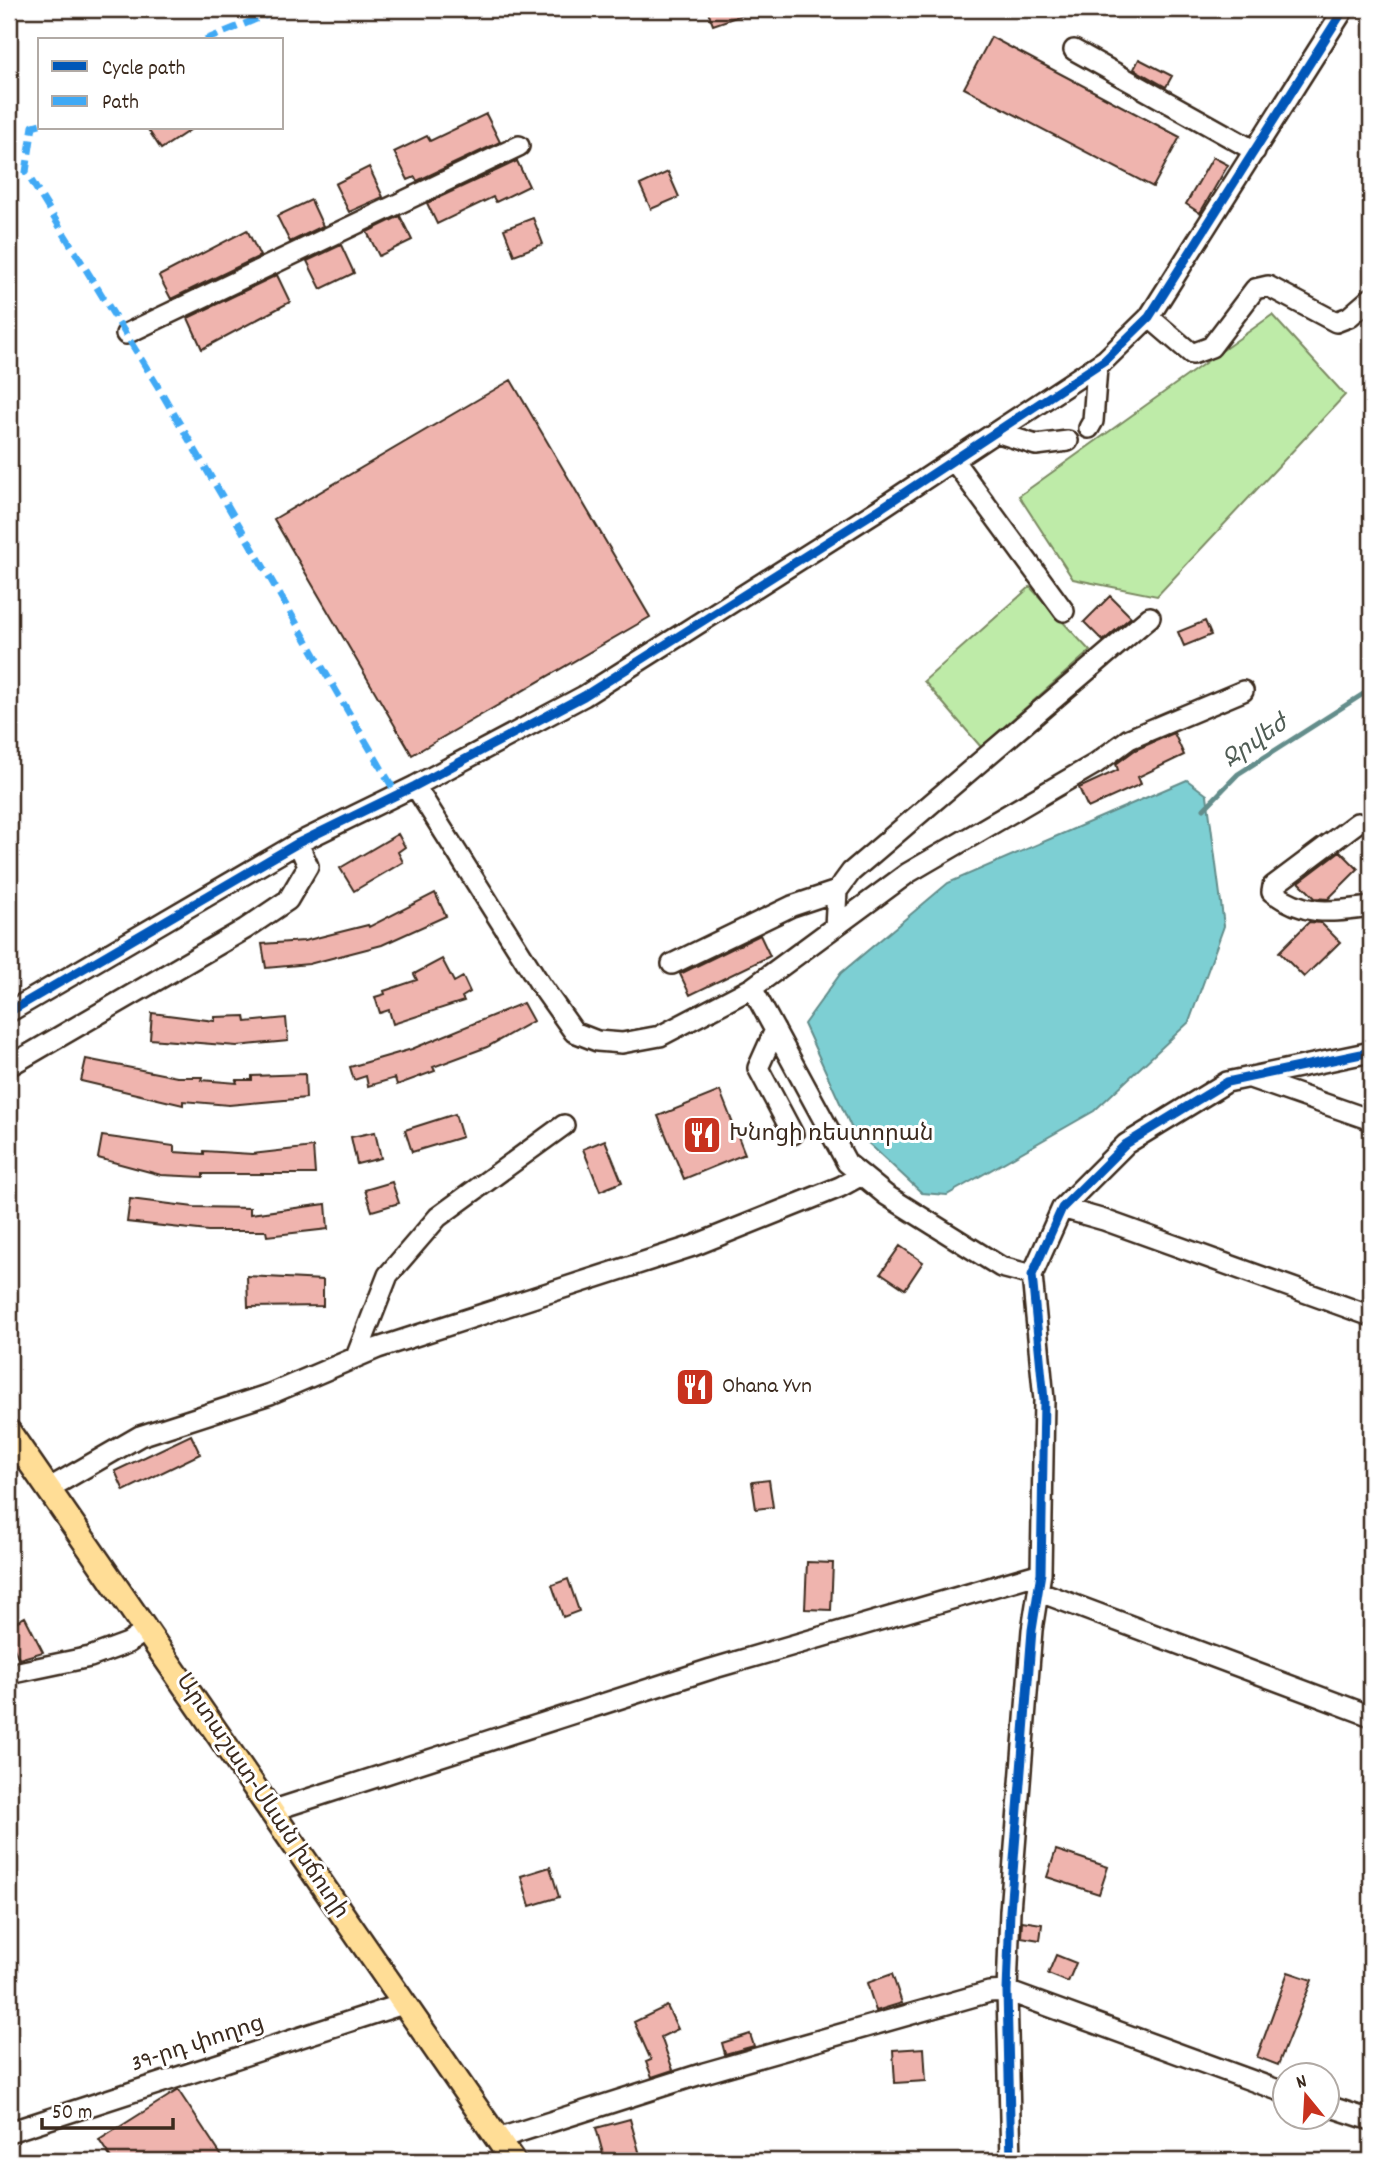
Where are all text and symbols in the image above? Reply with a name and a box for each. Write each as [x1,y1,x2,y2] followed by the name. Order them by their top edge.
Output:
[38,38,284,130] legend
[102,55,185,85] text: Cycle path
[102,89,139,119] text: Path
[1216,706,1298,778] water label: Ջրվեժ
[681,1114,723,1156] restaurant icon: Խնոցի ռեստորան
[729,1119,934,1152] place label: Խնոցի ռեստորան
[674,1366,716,1408] restaurant icon: Ohana Yvn
[722,1371,812,1404] place label: Ohana Yvn
[166,1668,356,1926] street label: Արտաշատ-Սևան խճուղի
[127,2008,269,2082] street label: 39-րդ փողոց
[1272,2062,1342,2132] north arrow
[1293,2069,1310,2097] text: N
[42,2086,173,2130] scale bar
[52,2099,92,2129] text: 50 m

